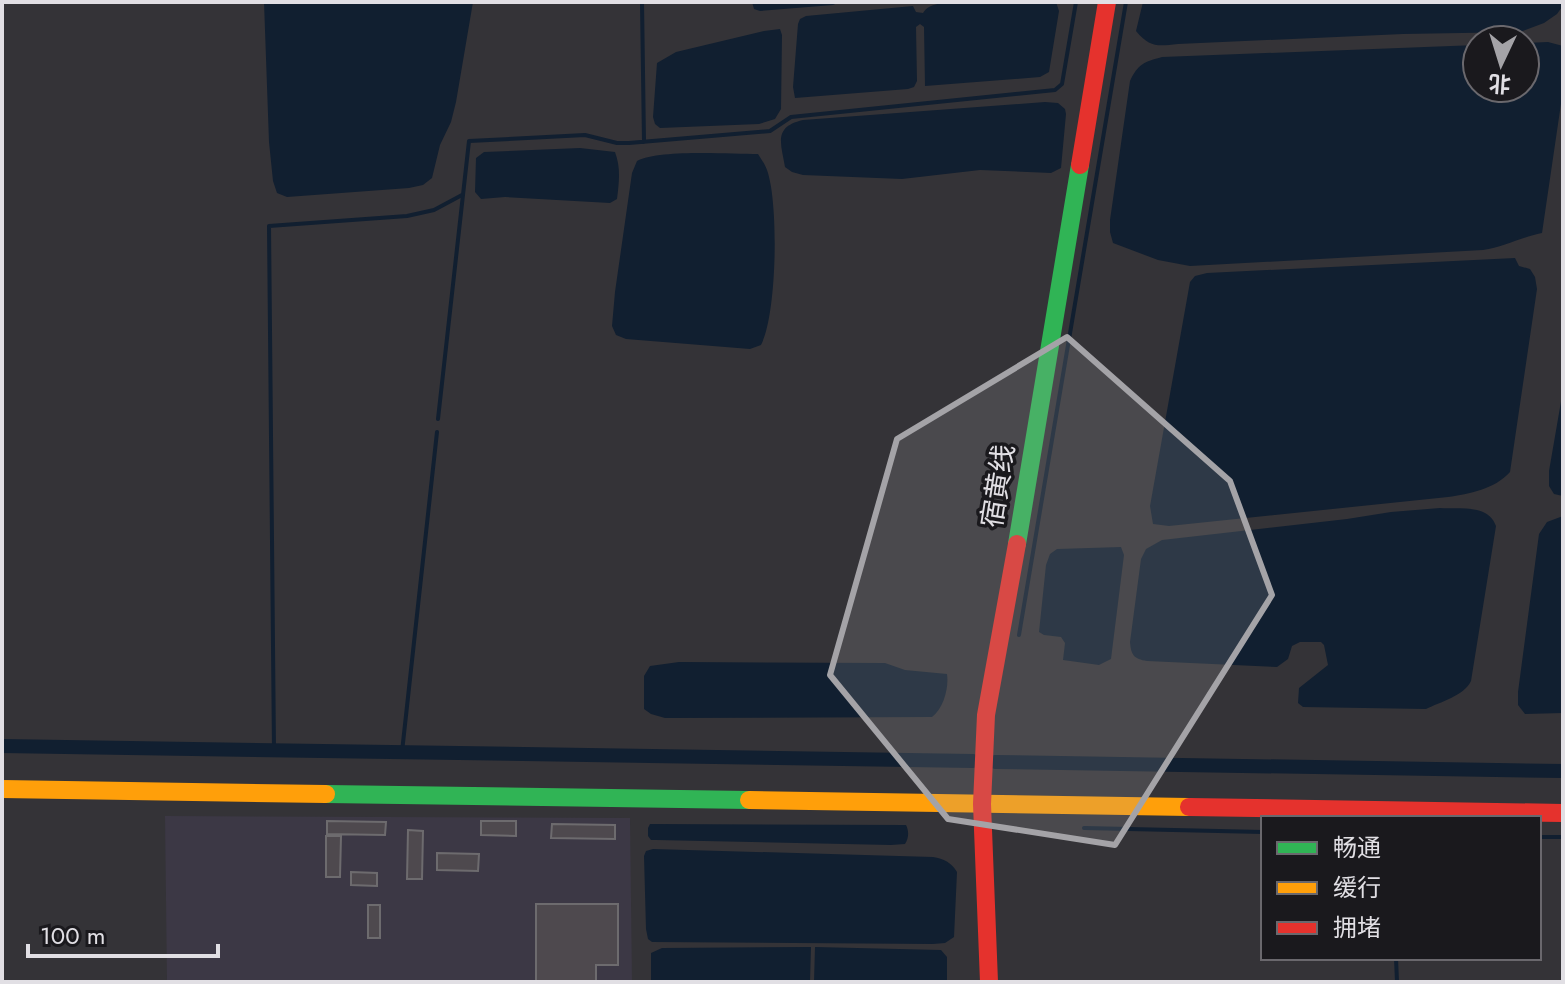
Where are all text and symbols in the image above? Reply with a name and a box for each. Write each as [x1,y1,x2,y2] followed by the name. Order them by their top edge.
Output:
[1461,24,1541,104] north arrow
[1488,67,1512,101] text: 北
[971,441,1025,531] street label: 宿黄线
[1261,816,1541,960] legend
[1333,830,1381,865] text: 畅通
[1333,870,1381,905] text: 缓行
[28,908,218,958] scale bar
[1333,910,1381,945] text: 拥堵
[40,918,106,953] text: 100 m

